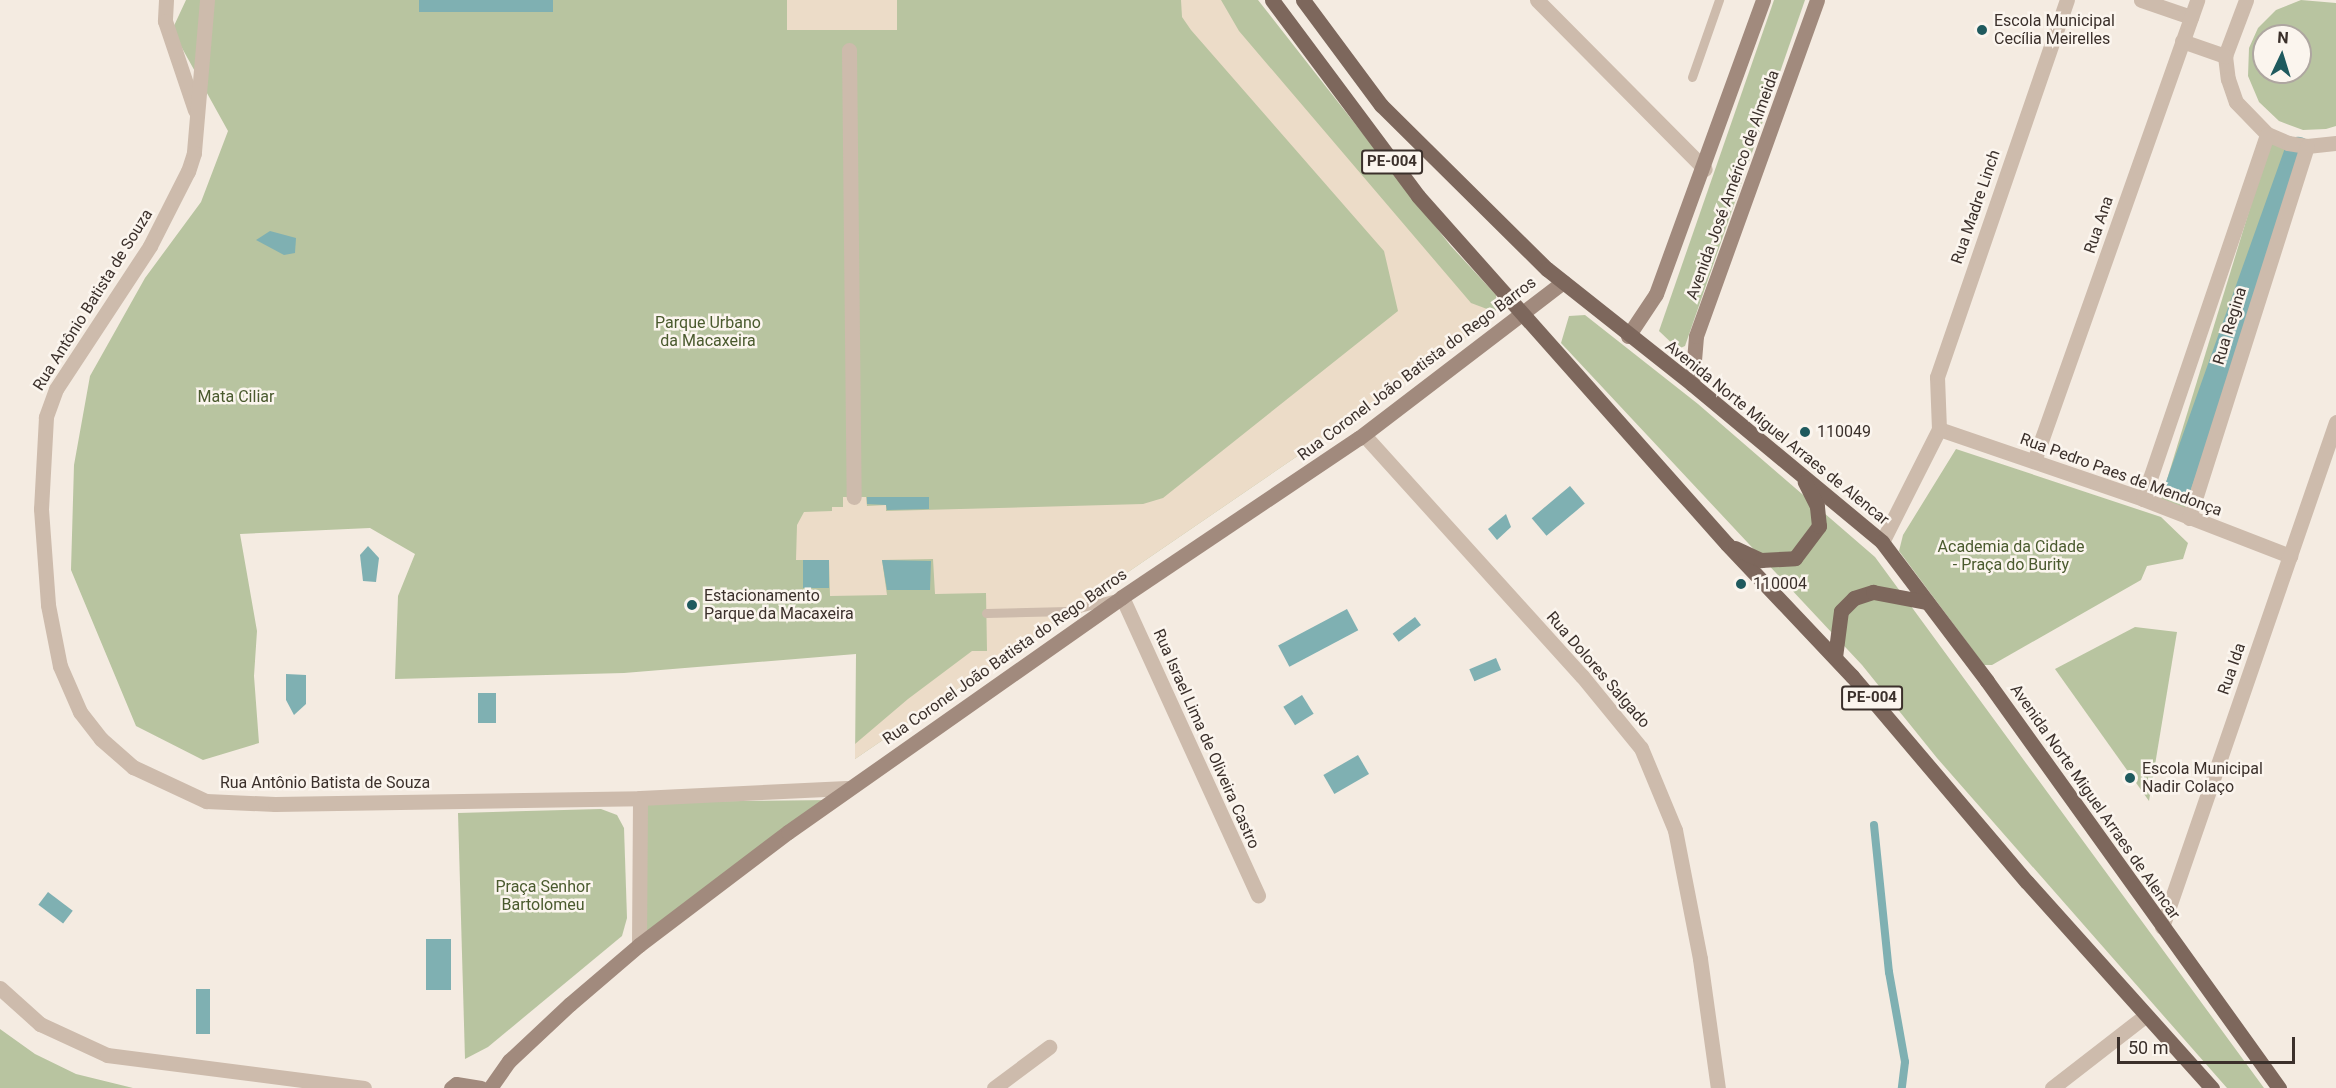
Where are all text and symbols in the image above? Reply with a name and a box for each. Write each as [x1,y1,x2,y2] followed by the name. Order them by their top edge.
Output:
[1994,11,2115,49] place label: Escola Municipal Cecília Meirelles
[1975,23,1989,37] marker: Escola Municipal Cecília Meirelles
[2252,24,2312,84] north arrow
[2277,28,2289,47] text: N
[1682,68,1784,302] street label: Avenida José Américo de Almeida
[1948,147,2004,267] street label: Rua Madre Linch
[1360,150,1424,174] road number: PE-004
[2080,194,2118,256] street label: Rua Ana
[29,206,157,394] street label: Rua Antônio Batista de Souza
[1294,273,1540,465] street label: Rua Coronel João Batista do Rego Barros
[2209,285,2251,367] street label: Rua Regina
[655,313,761,351] park label: Parque Urbano da Macaxeira
[1661,337,1893,529] street label: Avenida Norte Miguel Arraes de Alencar
[198,387,274,407] park label: Mata Ciliar
[1817,422,1871,442] place label: 110049
[1798,425,1812,439] marker: 110049
[2017,429,2225,521] street label: Rua Pedro Paes de Mendonça
[1938,537,2084,575] park label: Academia da Cidade - Praça do Burity
[879,565,1131,749] street label: Rua Coronel João Batista do Rego Barros
[1753,574,1807,594] place label: 110004
[1734,577,1748,591] marker: 110004
[704,586,854,624] place label: Estacionamento Parque da Macaxeira
[685,598,699,612] marker: Estacionamento Parque da Macaxeira
[1542,608,1654,732] street label: Rua Dolores Salgado
[1149,626,1263,852] street label: Rua Israel Lima de Oliveira Castro
[2214,641,2250,697] street label: Rua Ida
[2006,681,2184,923] street label: Avenida Norte Miguel Arraes de Alencar
[1840,686,1904,710] road number: PE-004
[2142,759,2263,797] place label: Escola Municipal Nadir Colaço
[2123,771,2137,785] marker: Escola Municipal Nadir Colaço
[220,773,430,793] street label: Rua Antônio Batista de Souza
[495,877,591,915] park label: Praça Senhor Bartolomeu
[2120,1025,2298,1063] scale bar
[2128,1037,2168,1058] text: 50 m

